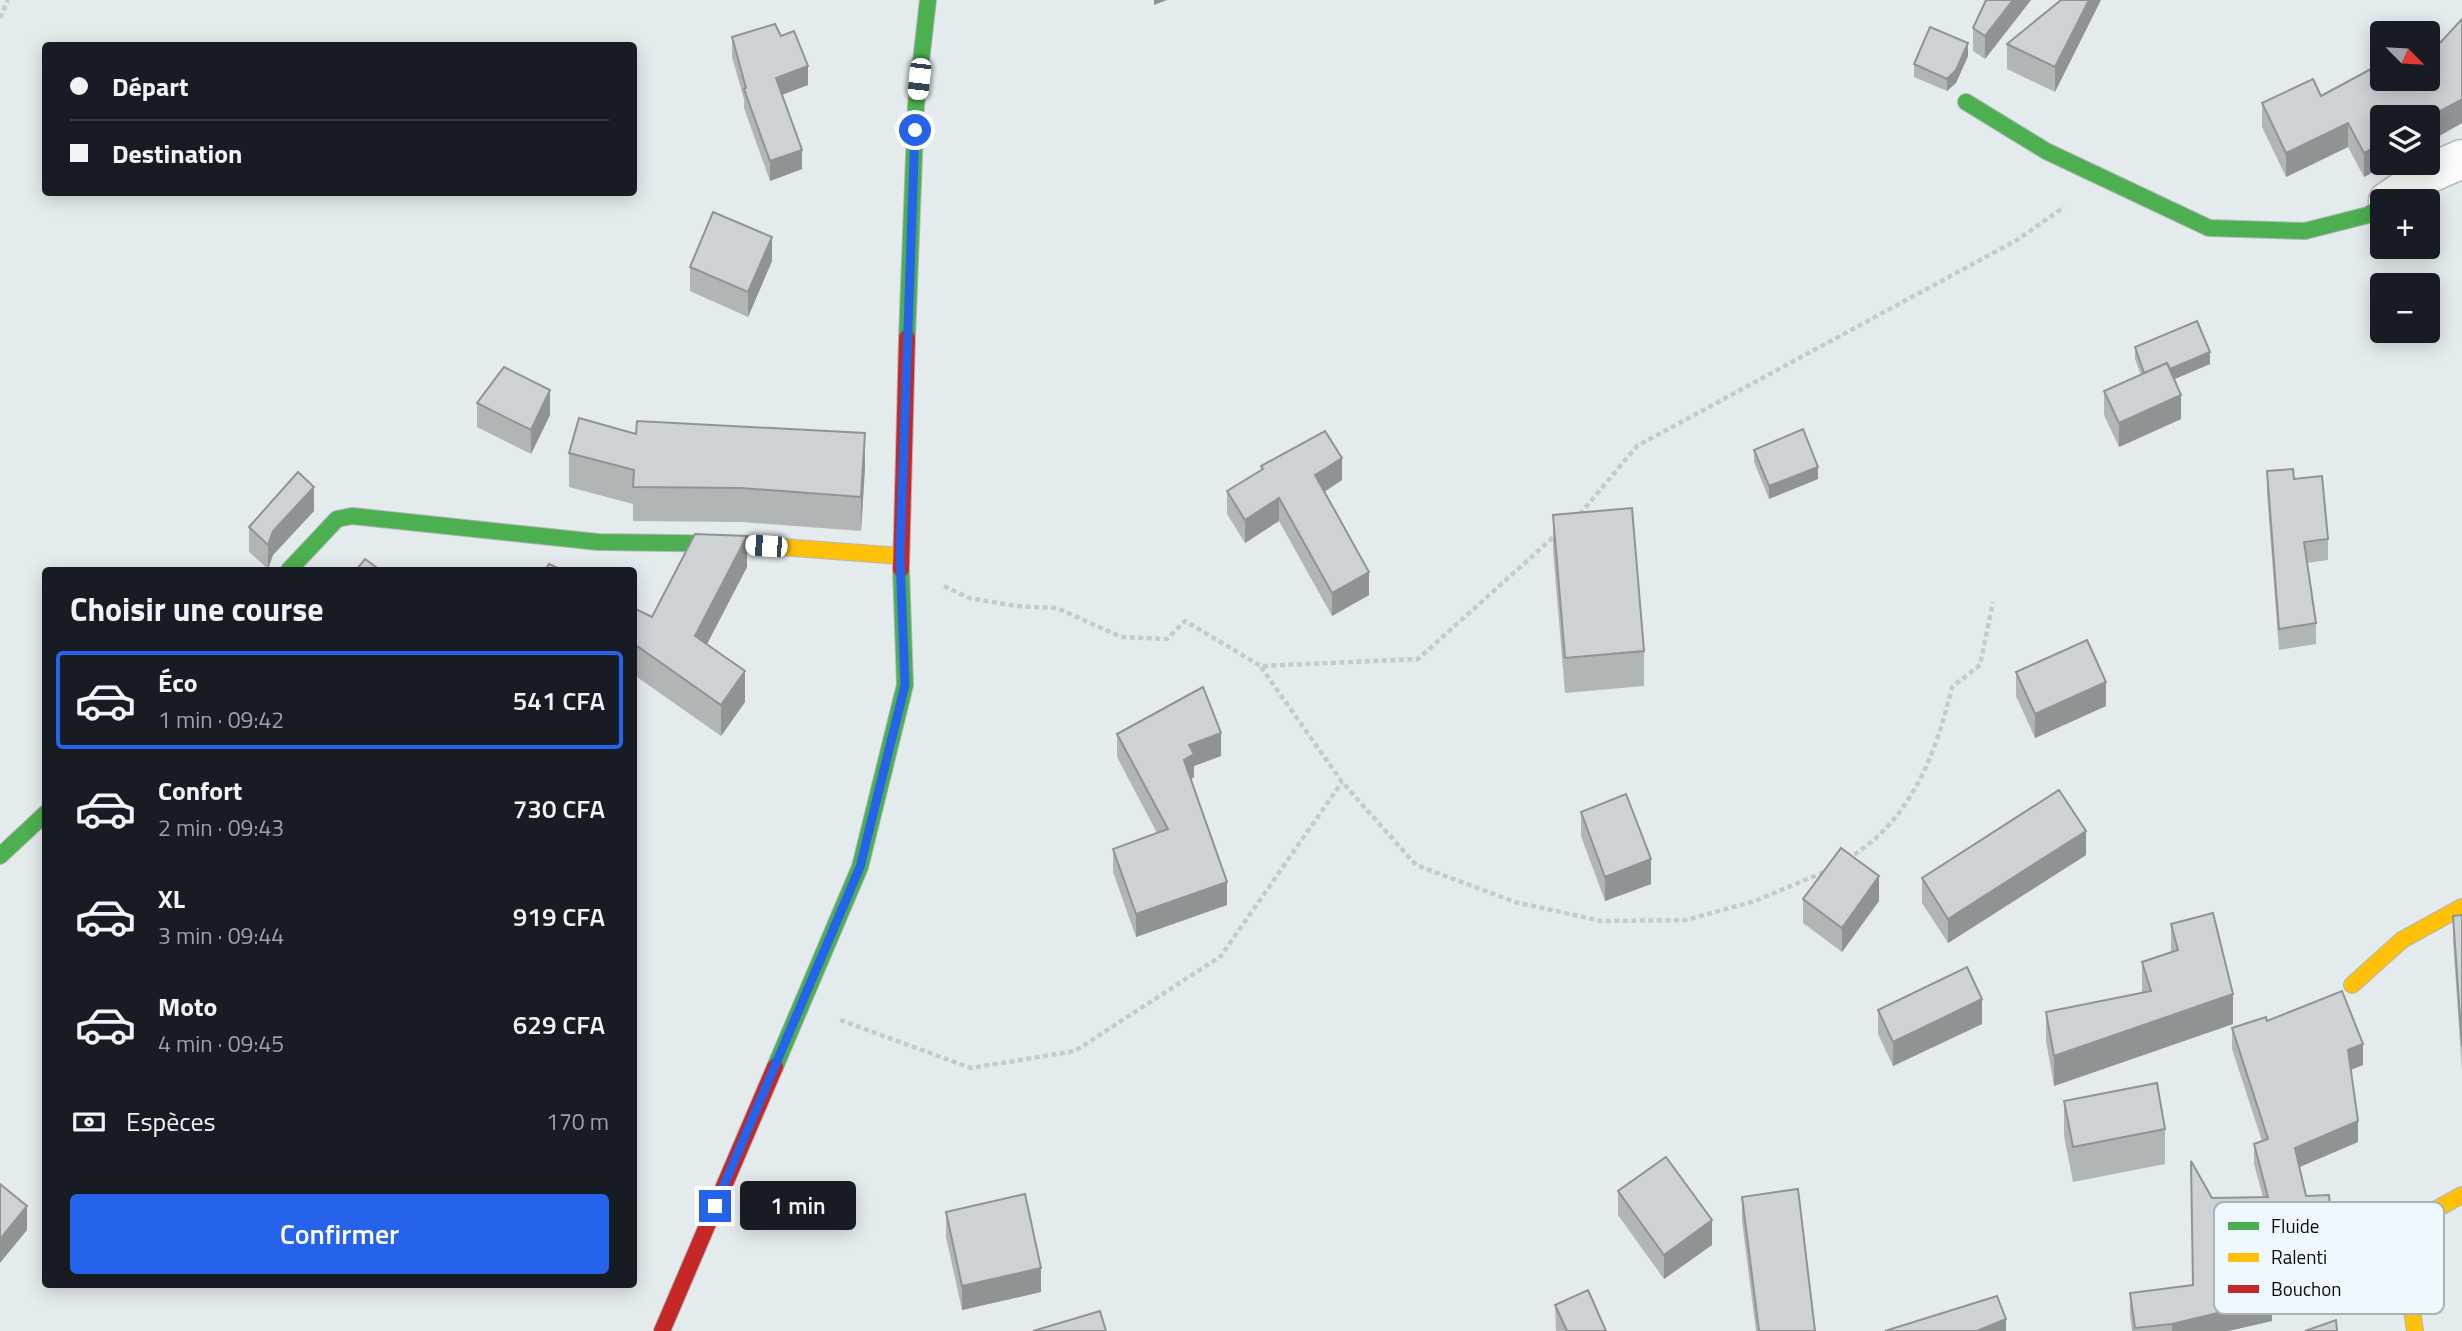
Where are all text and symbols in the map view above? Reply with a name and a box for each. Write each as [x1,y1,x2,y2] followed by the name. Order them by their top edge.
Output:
[2370,21,2440,91] north arrow
[2370,21,2440,343] map controls
[907,57,932,101] car
[112,67,188,106] text: Départ
[2370,105,2440,175] button: layers
[899,114,931,146] route start
[112,134,242,173] text: Destination
[2370,189,2440,259] button: +
[2370,273,2440,343] button: −
[745,534,788,558] car
[70,585,324,633] text: Choisir une course
[158,663,198,702] text: Éco
[74,669,137,732] icon: car
[513,681,605,720] text: 541 CFA
[158,702,284,737] text: 1 min · 09:42
[158,771,242,810] text: Confort
[74,777,137,840] icon: car
[513,789,605,828] text: 730 CFA
[158,810,284,845] text: 2 min · 09:43
[158,879,185,918] text: XL
[74,885,137,948] icon: car
[513,897,605,936] text: 919 CFA
[158,918,284,953] text: 3 min · 09:44
[158,987,217,1026] text: Moto
[74,993,137,1056] icon: car
[513,1005,605,1044] text: 629 CFA
[158,1026,284,1061] text: 4 min · 09:45
[126,1102,216,1141] text: Espèces
[70,1103,108,1141] icon: cash
[546,1104,609,1139] text: 170 m
[740,1182,855,1230] callout: 1 min
[770,1188,826,1223] text: 1 min
[699,1190,731,1222] route end
[70,1194,609,1274] button: Confirmer
[2214,1202,2444,1314] legend
[2271,1211,2319,1240] text: Fluide
[2271,1242,2327,1271] text: Ralenti
[2271,1274,2342,1303] text: Bouchon

